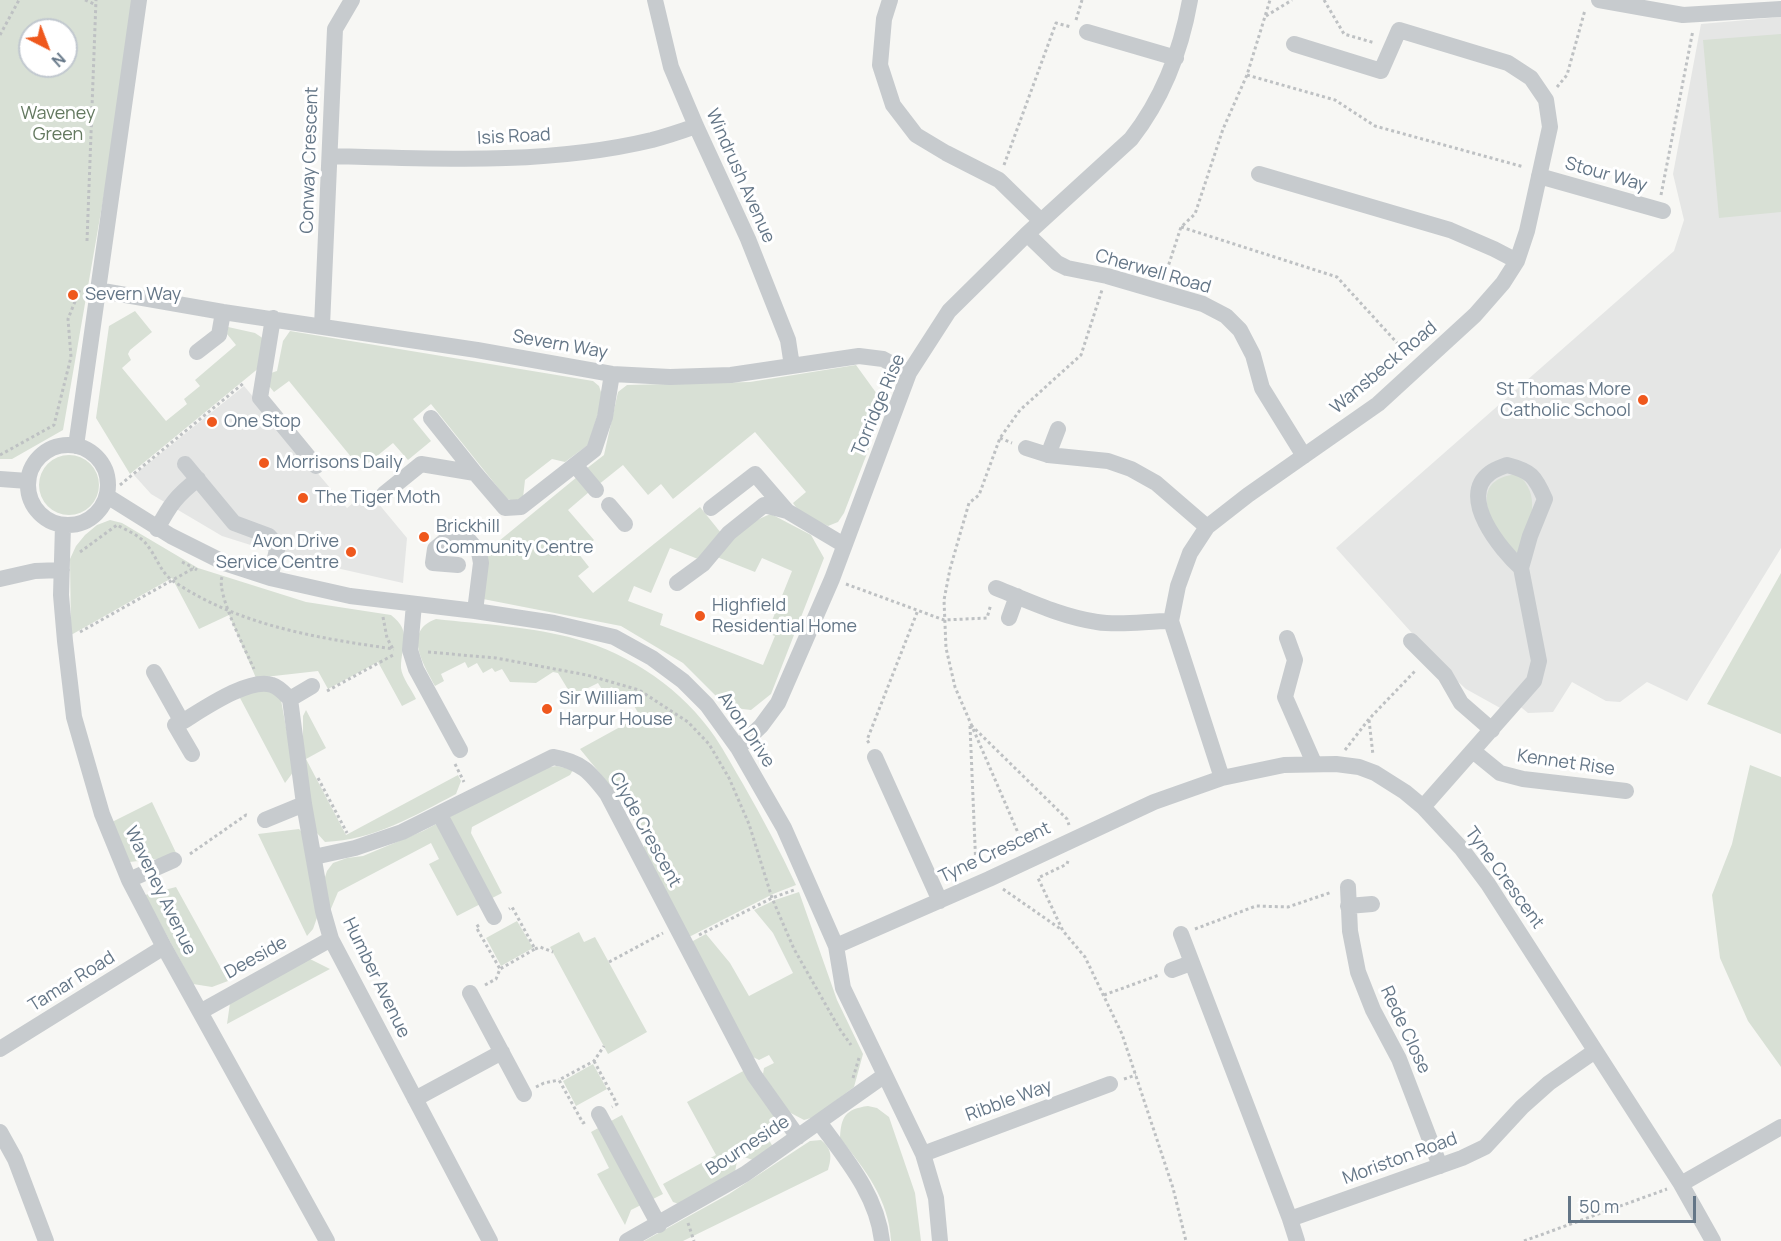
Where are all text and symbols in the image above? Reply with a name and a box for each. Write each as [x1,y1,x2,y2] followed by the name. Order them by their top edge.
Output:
[18,18,78,78] north arrow
[47,48,70,72] text: N
[297,86,323,234] street label: Conway Crescent
[20,103,96,146] park label: Waveney Green
[701,106,779,246] street label: Windrush Avenue
[477,124,551,150] street label: Isis Road
[1562,153,1650,197] street label: Stour Way
[1093,245,1213,299] street label: Cherwell Road
[85,284,181,306] place label: Severn Way
[66,288,80,302] marker: Severn Way
[1326,317,1442,419] street label: Wansbeck Road
[511,326,609,364] street label: Severn Way
[848,351,910,459] street label: Torridge Rise
[1496,379,1631,422] place label: St Thomas More Catholic School
[1636,393,1650,407] marker: St Thomas More Catholic School
[224,411,301,433] place label: One Stop
[205,415,219,429] marker: One Stop
[276,452,403,474] place label: Morrisons Daily
[257,456,271,470] marker: Morrisons Daily
[315,487,440,509] place label: The Tiger Moth
[296,491,310,505] marker: The Tiger Moth
[436,516,594,558] place label: Brickhill Community Centre
[417,530,431,544] marker: Brickhill Community Centre
[216,531,339,574] place label: Avon Drive Service Centre
[344,545,358,559] marker: Avon Drive Service Centre
[712,595,857,638] place label: Highfield Residential Home
[693,609,707,623] marker: Highfield Residential Home
[559,688,673,730] place label: Sir William Harpur House
[713,688,779,772] street label: Avon Drive
[540,702,554,716] marker: Sir William Harpur House
[1516,745,1616,781] street label: Kennet Rise
[605,769,685,891] street label: Clyde Crescent
[936,818,1054,888] street label: Tyne Crescent
[120,823,200,959] street label: Waveney Avenue
[1460,823,1548,933] street label: Tyne Crescent
[338,914,414,1042] street label: Humber Avenue
[221,932,291,984] street label: Deeside
[25,947,119,1017] street label: Tamar Road
[1375,983,1435,1077] street label: Rede Close
[963,1075,1055,1127] street label: Ribble Way
[702,1111,794,1181] street label: Bourneside
[1340,1128,1460,1190] street label: Moriston Road
[1571,1184,1698,1222] scale bar
[1579,1194,1619,1218] text: 50 m

